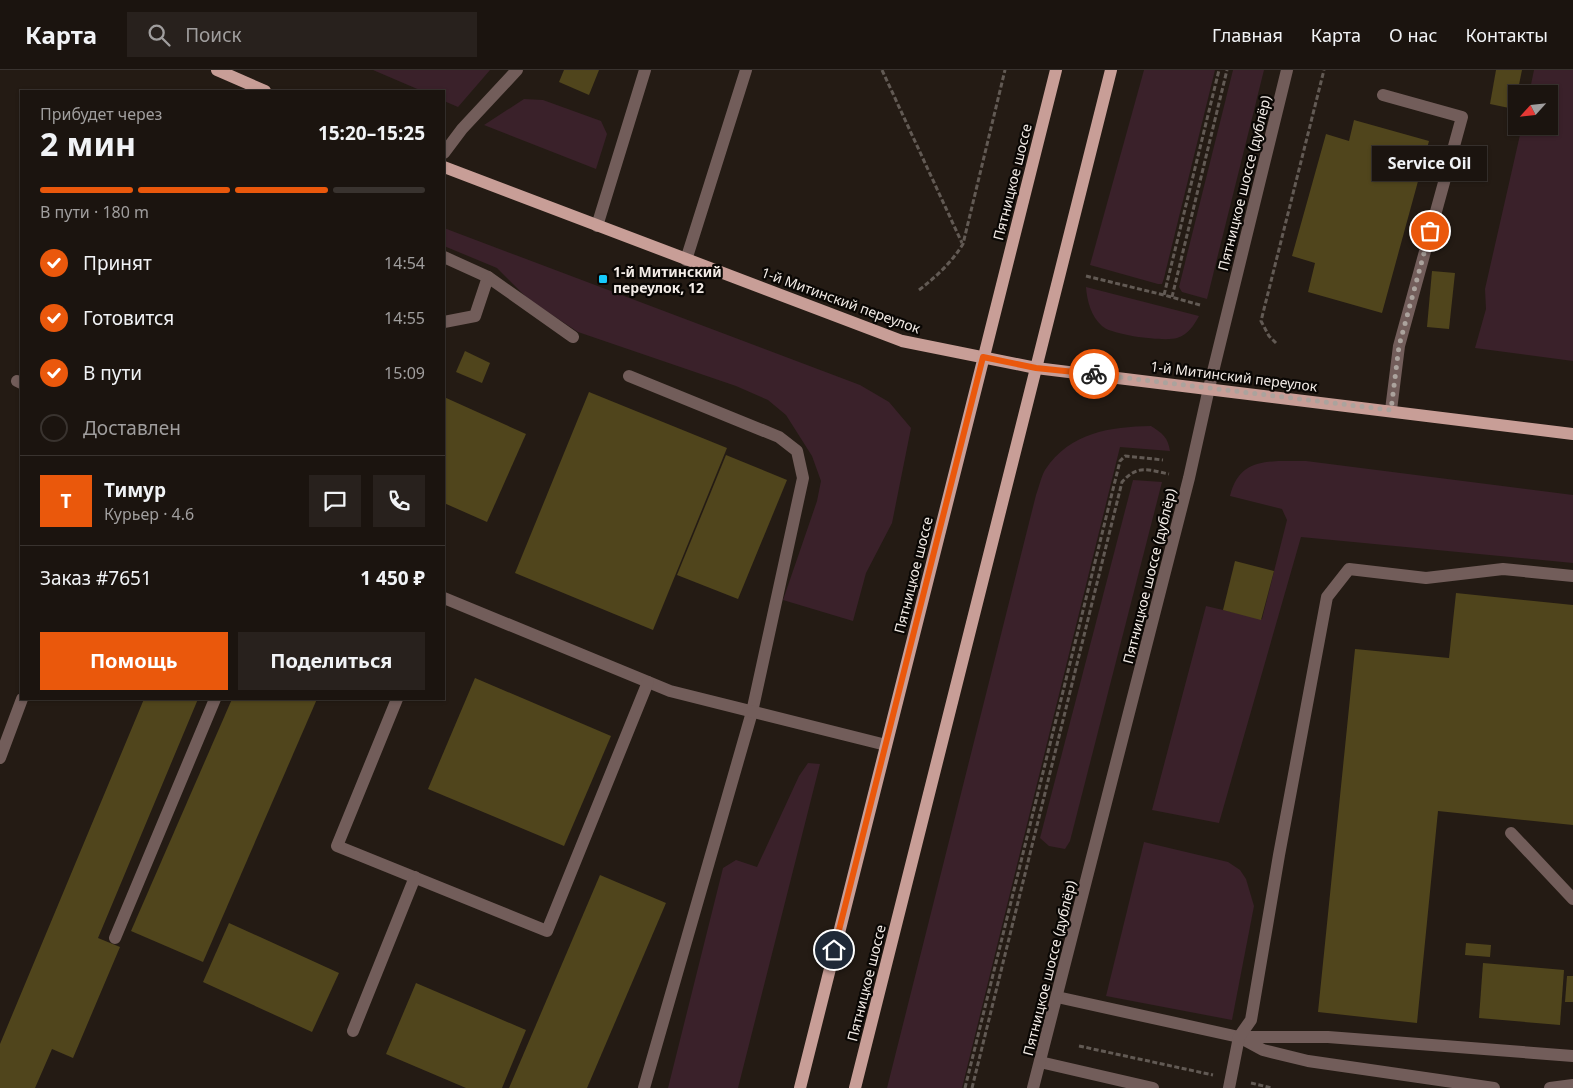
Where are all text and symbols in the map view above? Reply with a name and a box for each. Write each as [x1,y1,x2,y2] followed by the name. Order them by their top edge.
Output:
[127,12,477,57] search box
[25,18,97,51] text: Карта
[145,21,173,49] icon: search
[185,22,242,48] text: Поиск
[1212,23,1283,47] text: Главная
[1311,23,1361,47] text: Карта
[1389,23,1437,47] text: О нас
[1465,23,1548,47] text: Контакты
[1508,85,1558,135] north arrow
[1508,85,1558,135] map controls
[1213,93,1275,273] street label: Пятницкое шоссе (дублёр)
[40,103,162,125] text: Прибудет через
[318,120,425,146] text: 15:20–15:25
[988,121,1036,242] street label: Пятницкое шоссе
[40,122,136,165] text: 2 мин
[1372,146,1488,181] callout: Service Oil
[1388,152,1471,174] text: Service Oil
[40,201,149,223] text: В пути · 180 m
[1409,210,1451,252] pin
[1416,217,1444,245] icon: bag
[40,249,68,277] icon: check
[83,250,152,276] text: Принят
[384,252,425,274] text: 14:54
[613,262,722,297] place label: 1-й Митинский переулок, 12
[759,262,924,338] street label: 1-й Митинский переулок
[597,273,609,285] marker: 1-й Митинский переулок, 12
[40,304,68,332] icon: check
[83,305,174,331] text: Готовится
[384,307,425,329] text: 14:55
[1069,349,1119,399] courier
[1150,356,1319,396] street label: 1-й Митинский переулок
[40,359,68,387] icon: check
[83,360,142,386] text: В пути
[1080,360,1108,388] icon: bike
[384,362,425,384] text: 15:09
[83,415,181,441] text: Доставлен
[309,475,361,527] button: chat
[373,475,425,527] button: phone
[104,477,166,503] text: Тимур
[1118,486,1180,666] street label: Пятницкое шоссе (дублёр)
[61,488,71,514] text: Т
[104,503,194,525] text: Курьер · 4.6
[889,514,937,635] street label: Пятницкое шоссе
[40,565,152,591] text: Заказ #7651
[360,565,425,591] text: 1 450 ₽
[40,632,228,690] button: Помощь
[238,632,425,690] button: Поделиться
[1018,878,1080,1058] street label: Пятницкое шоссе (дублёр)
[842,922,890,1043] street label: Пятницкое шоссе
[813,929,855,971] pin
[820,936,848,964] icon: home

